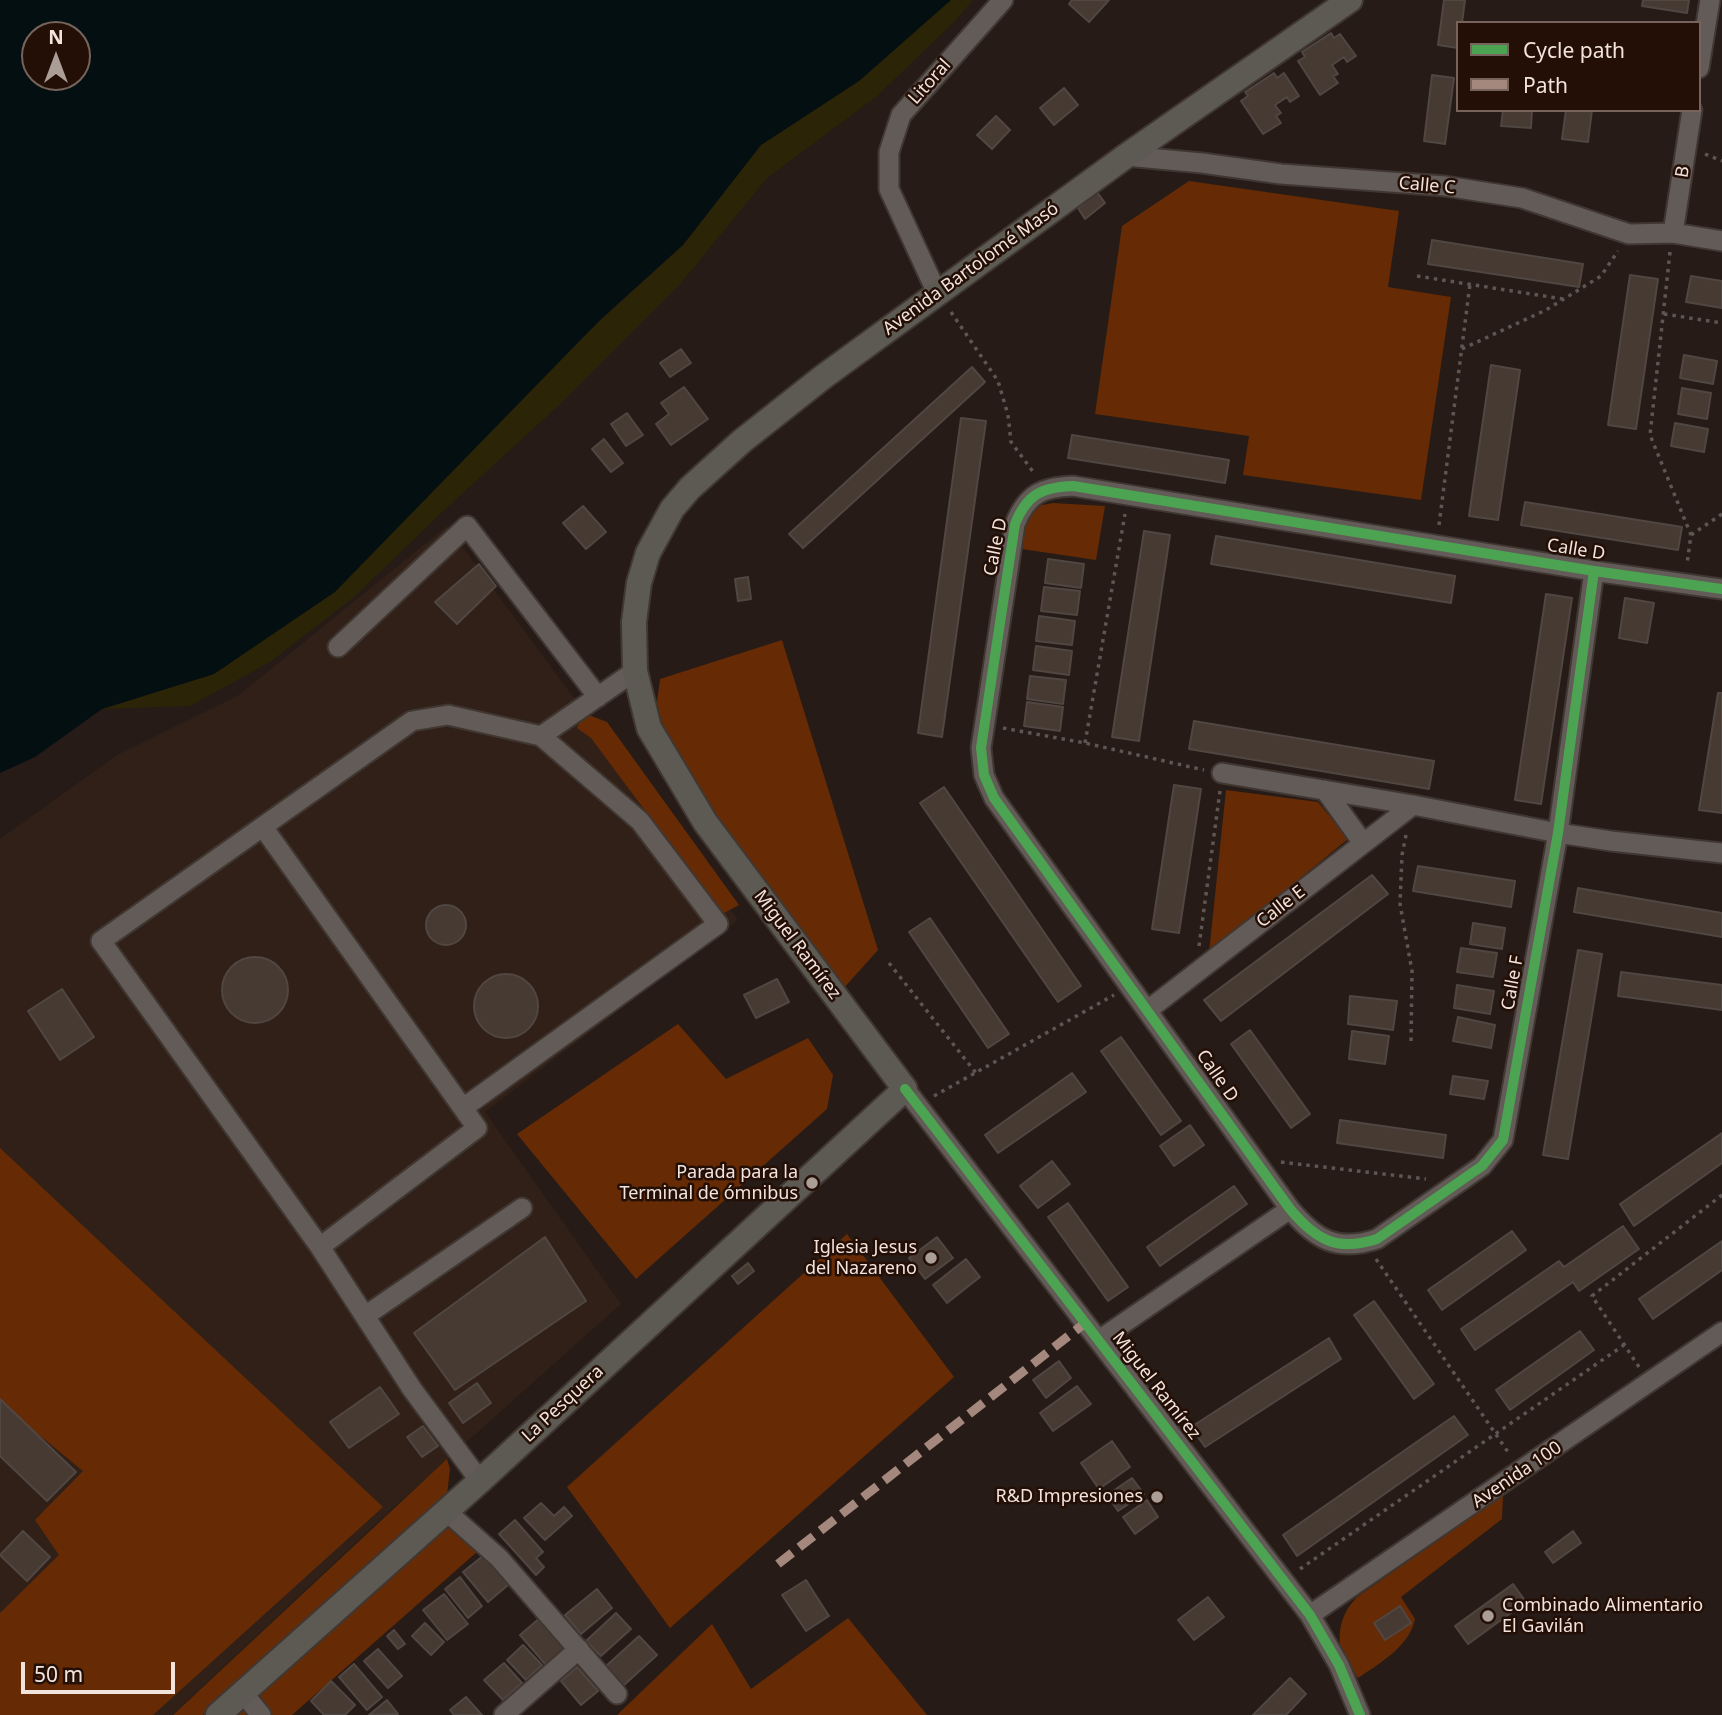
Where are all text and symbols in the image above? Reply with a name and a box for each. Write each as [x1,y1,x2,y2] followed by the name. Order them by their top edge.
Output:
[21,21,91,91] north arrow
[1456,21,1701,112] legend
[48,24,64,50] text: N
[1523,36,1625,64] text: Cycle path
[904,55,956,109] street label: Litoral
[1523,71,1568,99] text: Path
[1671,165,1695,179] street label: B
[1398,173,1456,199] street label: Calle C
[879,198,1063,340] street label: Avenida Bartolomé Masó
[980,516,1012,578] street label: Calle D
[1545,535,1607,565] street label: Calle D
[1252,881,1310,933] street label: Calle E
[749,886,845,1004] street label: Miguel Ramírez
[1498,954,1528,1012] street label: Calle F
[1191,1046,1243,1106] street label: Calle D
[619,1162,798,1204] place label: Parada para la Terminal de ómnibus
[804,1175,820,1191] marker: Parada para la Terminal de ómnibus
[805,1237,917,1280] place label: Iglesia Jesus del Nazareno
[923,1250,939,1266] marker: Iglesia Jesus del Nazareno
[1107,1328,1205,1444] street label: Miguel Ramírez
[518,1361,608,1447] street label: La Pesquera
[1468,1437,1566,1513] street label: Avenida 100
[996,1486,1143,1508] place label: R&D Impresiones
[1149,1489,1165,1505] marker: R&D Impresiones
[1502,1595,1703,1638] place label: Combinado Alimentario El Gavilán
[1480,1608,1496,1624] marker: Combinado Alimentario El Gavilán
[24,1648,178,1692] scale bar
[34,1660,83,1688] text: 50 m

